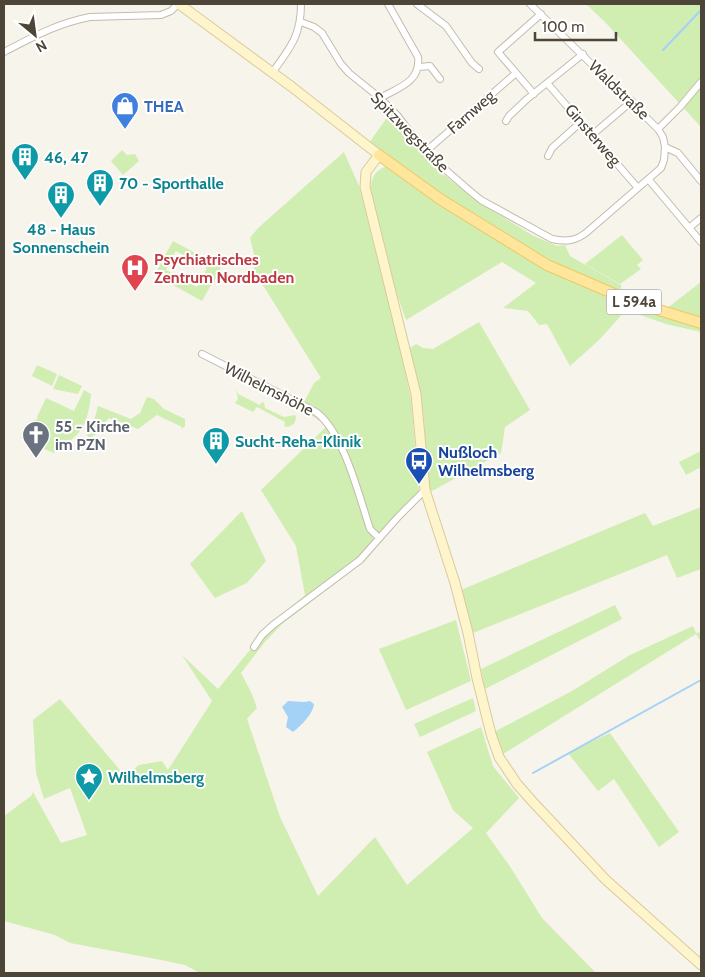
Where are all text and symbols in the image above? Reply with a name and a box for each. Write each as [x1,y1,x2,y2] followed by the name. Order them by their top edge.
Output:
[10,10,60,60] north arrow
[535,10,616,42] scale bar
[542,18,584,36] text: 100 m
[33,36,50,57] text: N
[585,57,653,123] street label: Waldstraße
[443,86,499,138] street label: Farnweg
[367,88,453,176] street label: Spitzwegstraße
[110,91,140,130] shop icon: THEA
[144,97,184,116] place label: THEA
[561,100,626,171] street label: Ginsterweg
[10,142,40,181] building icon: 46, 47
[44,148,89,167] place label: 46, 47
[85,168,115,207] building icon: 70 - Sporthalle
[119,174,224,193] place label: 70 - Sporthalle
[46,180,76,219] building icon: 48 - Haus Sonnenschein
[13,220,109,257] place label: 48 - Haus Sonnenschein
[154,250,294,287] place label: Psychiatrisches Zentrum Nordbaden
[120,253,150,292] hospital icon: Psychiatrisches Zentrum Nordbaden
[606,290,662,314] road number: L 594a
[221,358,317,420] street label: Wilhelmshöhe
[55,417,130,454] place label: 55 - Kirche im PZN
[21,420,51,459] church icon: 55 - Kirche im PZN
[201,426,231,465] building icon: Sucht-Reha-Klinik
[235,432,361,451] place label: Sucht-Reha-Klinik
[438,443,534,480] place label: Nußloch Wilhelmsberg
[404,446,434,485] bus stop icon: Nußloch Wilhelmsberg
[74,762,104,801] place icon: Wilhelmsberg
[108,768,204,787] place label: Wilhelmsberg

